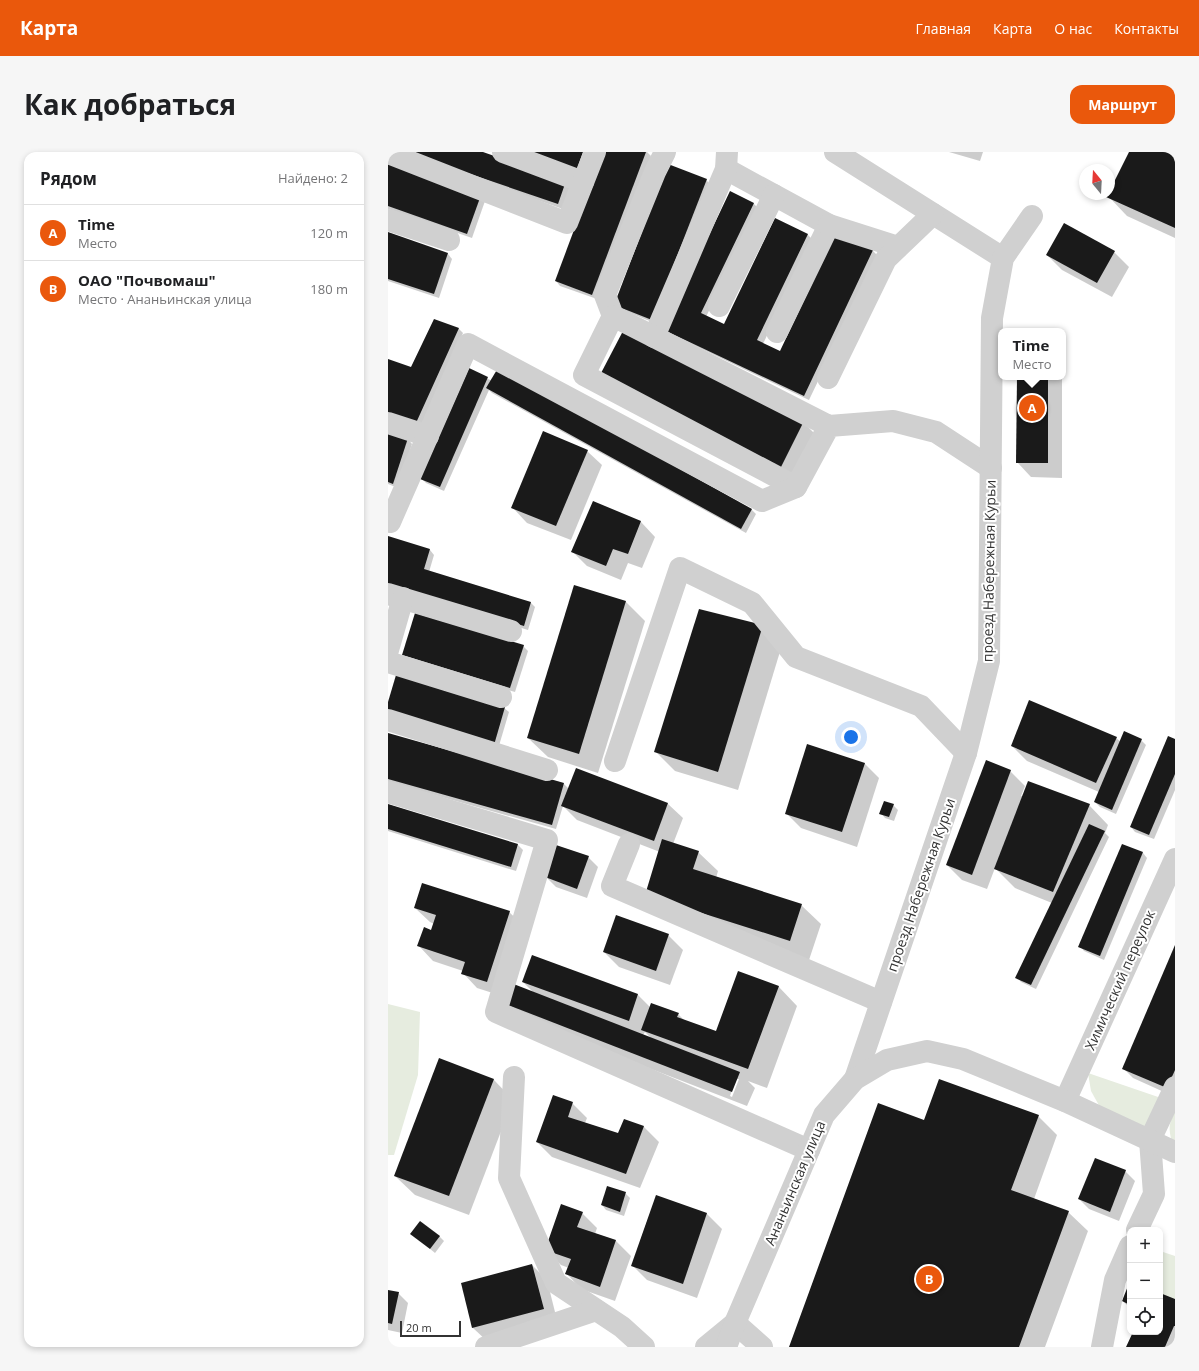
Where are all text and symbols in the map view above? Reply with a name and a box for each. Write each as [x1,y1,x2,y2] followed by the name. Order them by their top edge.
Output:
[20,15,78,41] text: Карта
[916,19,971,38] text: Главная
[993,19,1032,38] text: Карта
[1054,19,1092,38] text: О нас
[1114,19,1179,38] text: Контакты
[24,85,236,123] text: Как добраться
[1070,85,1175,124] button: Маршрут
[1079,164,1115,200] north arrow
[40,167,97,190] text: Рядом
[278,169,348,187] text: Найдено: 2
[78,214,115,234] text: Time
[49,224,57,242] text: A
[310,224,348,242] text: 120 m
[78,234,117,252] text: Место
[78,270,216,290] text: ОАО "Почвомаш"
[49,280,57,298] text: B
[310,280,348,298] text: 180 m
[78,290,252,308] text: Место · Ананьинская улица
[998,328,1066,380] popup
[1012,335,1049,355] text: Time
[1012,355,1052,373] text: Место
[1019,393,1045,423] pin: A
[977,480,1000,662] street label: проезд Набережная Курьи
[841,727,861,747] your location
[882,796,959,974] street label: проезд Набережная Курьи
[1080,906,1159,1053] street label: Химический переулок
[760,1117,829,1248] street label: Ананьинская улица
[1127,1227,1163,1335] map controls
[1127,1227,1163,1263] button: +
[1127,1263,1163,1299] button: −
[916,1264,942,1294] pin: B
[1127,1299,1163,1335] button: locate
[400,1319,461,1338] scale bar
[406,1320,432,1335] text: 20 m

